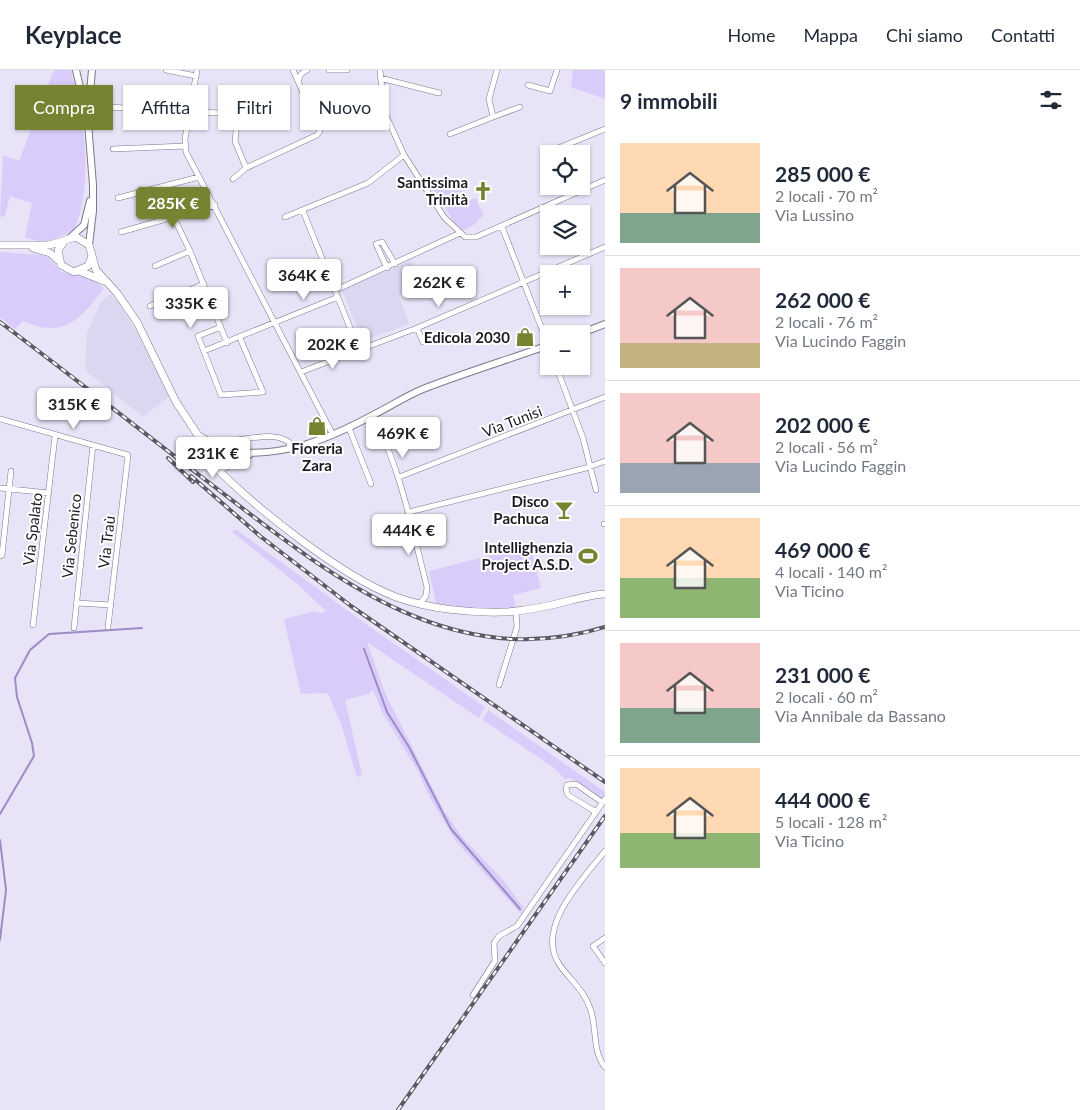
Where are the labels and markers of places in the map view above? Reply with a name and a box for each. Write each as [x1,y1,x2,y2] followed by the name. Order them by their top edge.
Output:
[397,173,468,208] place label: Santissima Trinità
[472,180,494,202] church icon: Santissima Trinità
[132,186,214,229] pin: 285K €
[263,258,345,301] pin: 364K €
[398,266,480,308] pin: 262K €
[150,286,232,329] pin: 335K €
[514,326,536,348] shop icon: Edicola 2030
[292,328,374,370] pin: 202K €
[424,328,510,346] place label: Edicola 2030
[33,388,115,430] pin: 315K €
[306,415,328,437] shop icon: Fioreria Zara
[362,416,444,459] pin: 469K €
[172,436,254,479] pin: 231K €
[291,439,343,474] place label: Fioreria Zara
[493,492,549,527] place label: Disco Pachuca
[553,499,575,521] bar icon: Disco Pachuca
[368,514,450,556] pin: 444K €
[482,538,573,573] place label: Intellighenzia Project A.S.D.
[577,545,599,567] sports icon: Intellighenzia Project A.S.D.

